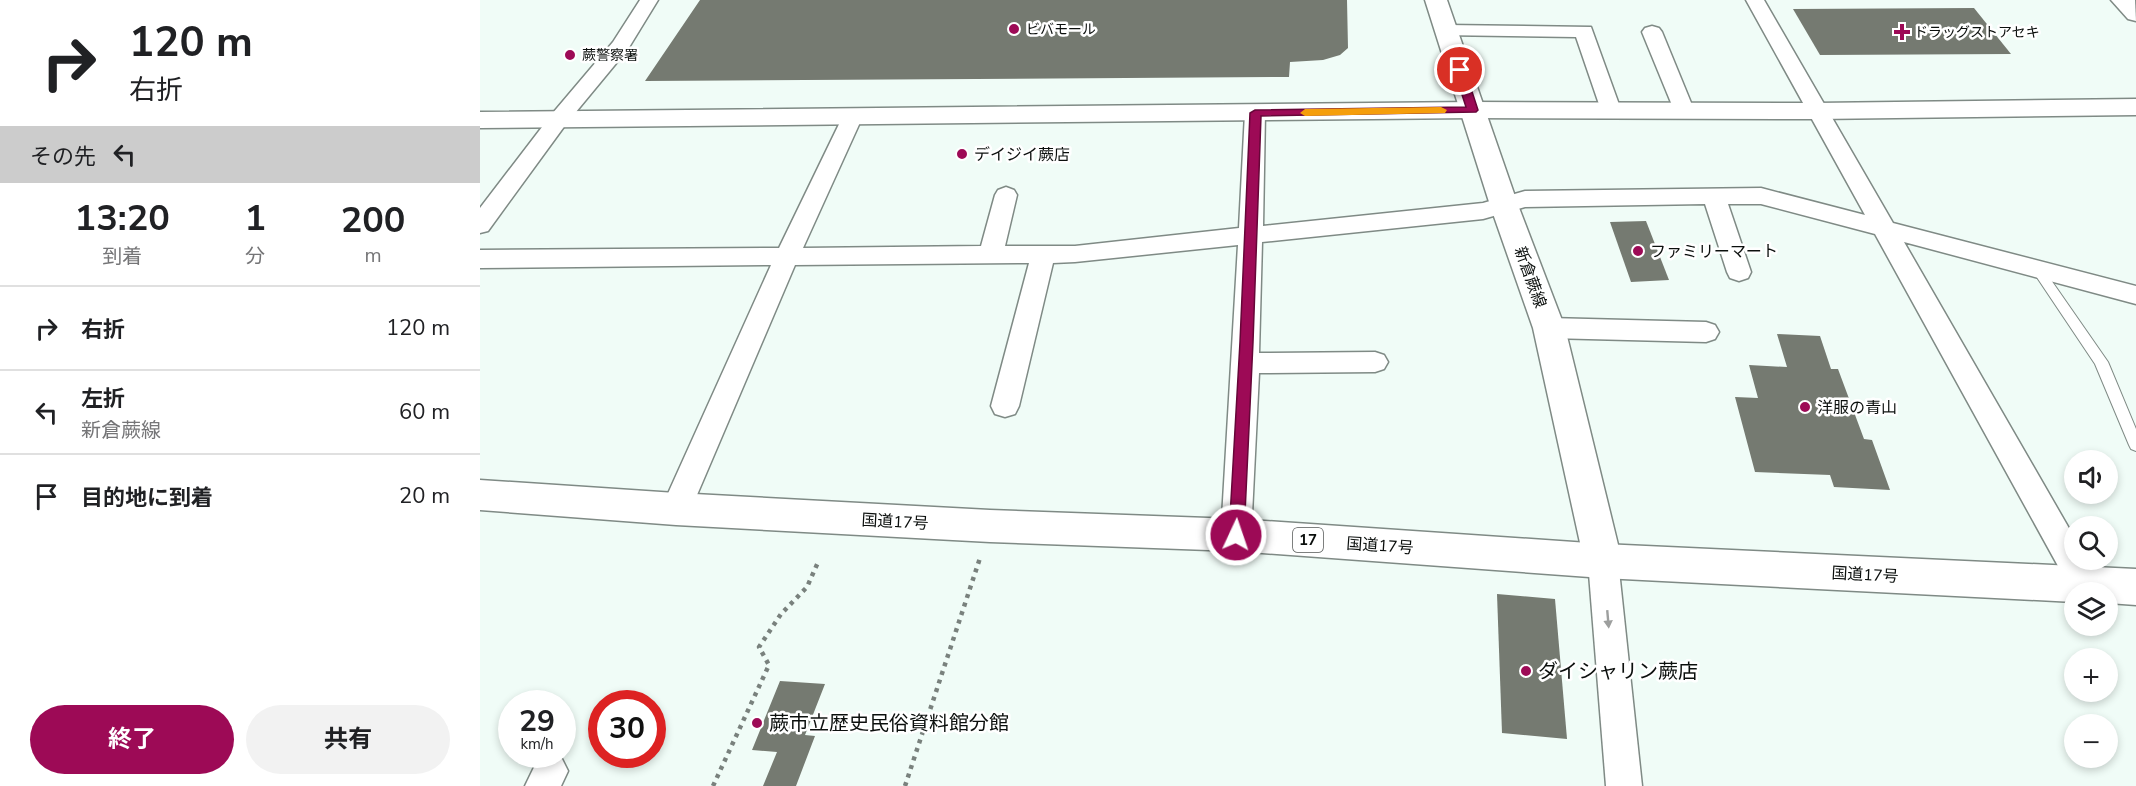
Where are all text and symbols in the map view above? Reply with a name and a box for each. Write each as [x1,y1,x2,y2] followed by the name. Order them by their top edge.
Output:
[129,14,253,71] text: 120 m
[1026,20,1096,39] place label: ビバモール
[1007,22,1021,36] marker: ビバモール
[1914,23,2040,42] place label: ドラッグストアセキ
[30,24,108,102] icon: right
[1895,25,1909,39] marker: ドラッグストアセキ
[1434,44,1485,95] pin
[582,46,638,65] place label: 蕨警察署
[563,48,577,62] marker: 蕨警察署
[1443,53,1476,86] icon: arrive
[129,72,183,109] text: 右折
[108,138,141,171] icon: left
[30,142,96,172] text: その先
[974,144,1070,166] place label: デイジイ蕨店
[955,147,969,161] marker: デイジイ蕨店
[75,194,170,243] text: 13:20
[244,194,266,243] text: 1
[341,196,405,245] text: 200
[1650,241,1778,263] place label: ファミリーマート
[364,242,382,269] text: m
[102,243,142,270] text: 到着
[245,243,265,270] text: 分
[1509,244,1551,311] street label: 新倉蕨線
[1631,244,1645,258] marker: ファミリーマート
[30,312,63,345] icon: right
[386,313,450,343] text: 120 m
[81,315,125,345] text: 右折
[81,384,125,414] text: 左折
[30,396,63,429] icon: left
[399,397,450,427] text: 60 m
[1817,397,1897,419] place label: 洋服の青山
[1798,400,1812,414] marker: 洋服の青山
[81,417,161,444] text: 新倉蕨線
[2064,450,2118,768] map controls
[2064,450,2118,504] button: sound
[30,480,63,513] icon: arrive
[399,481,450,511] text: 20 m
[81,483,213,513] text: 目的地に到着
[1204,503,1268,567] position arrow
[861,509,929,535] street label: 国道17号
[2064,516,2118,570] button: search
[1293,528,1323,552] road number: 17
[1346,533,1414,559] street label: 国道17号
[1831,562,1899,588] street label: 国道17号
[2064,582,2118,636] button: layers
[1603,610,1613,629] one-way arrow
[2064,648,2118,702] button: +
[1538,658,1698,685] place label: ダイシャリン蕨店
[1519,664,1533,678] marker: ダイシャリン蕨店
[588,690,666,768] speed limit sign: 30
[519,701,555,742] text: 29
[30,705,234,774] button: 終了
[246,705,450,774] button: 共有
[769,710,1009,737] place label: 蕨市立歴史民俗資料館分館
[2064,714,2118,768] button: −
[750,716,764,730] marker: 蕨市立歴史民俗資料館分館
[520,734,554,754] text: km/h

